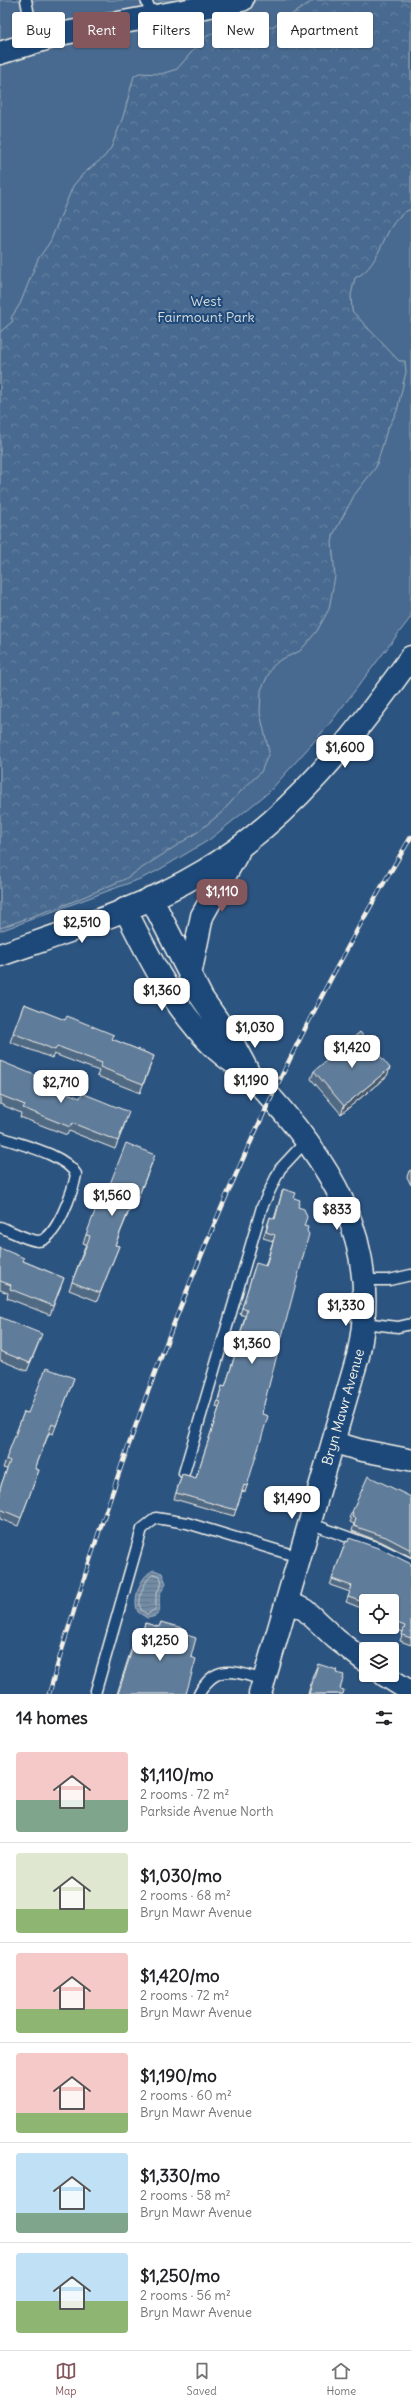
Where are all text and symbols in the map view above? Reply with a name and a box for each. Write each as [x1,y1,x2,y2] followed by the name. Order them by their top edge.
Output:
[12,12,65,48] chip: Buy
[73,12,130,48] chip: Rent
[138,12,204,48] chip: Filters
[212,12,269,48] chip: New
[277,12,373,48] chip: Apartment
[157,292,255,326] park label: West Fairmount Park
[312,735,378,769] pin: $1,600
[325,739,365,756] text: $1,600
[189,879,255,913] pin: $1,110
[205,883,239,900] text: $1,110
[49,910,115,944] pin: $2,510
[63,914,101,931] text: $2,510
[129,978,195,1012] pin: $1,360
[143,982,181,999] text: $1,360
[222,1015,288,1049] pin: $1,030
[235,1019,275,1036] text: $1,030
[319,1035,385,1069] pin: $1,420
[333,1039,371,1056] text: $1,420
[218,1068,284,1102] pin: $1,190
[28,1070,94,1104] pin: $2,710
[233,1072,269,1089] text: $1,190
[42,1074,80,1091] text: $2,710
[79,1183,145,1217] pin: $1,560
[93,1187,131,1204] text: $1,560
[313,1197,361,1231] pin: $833
[322,1201,352,1218] text: $833
[313,1293,379,1327] pin: $1,330
[327,1297,365,1314] text: $1,330
[219,1331,285,1365] pin: $1,360
[233,1335,271,1352] text: $1,360
[318,1347,368,1467] street label: Bryn Mawr Avenue
[259,1486,325,1520] pin: $1,490
[273,1490,311,1507] text: $1,490
[359,1594,399,1682] map controls
[359,1594,399,1634] button: locate
[127,1628,193,1662] pin: $1,250
[141,1632,179,1649] text: $1,250
[359,1642,399,1682] button: layers
[16,1707,88,1729] text: 14 homes
[373,1707,395,1729] icon: filters
[140,1764,214,1786] text: $1,110/mo
[48,1768,96,1816] icon: home
[140,1786,229,1803] text: 2 rooms · 72 m²
[140,1803,273,1820] text: Parkside Avenue North
[140,1865,222,1887] text: $1,030/mo
[48,1869,96,1917] icon: home
[140,1887,231,1904] text: 2 rooms · 68 m²
[140,1904,252,1921] text: Bryn Mawr Avenue
[140,1965,220,1987] text: $1,420/mo
[48,1969,96,2017] icon: home
[140,1987,229,2004] text: 2 rooms · 72 m²
[140,2004,252,2021] text: Bryn Mawr Avenue
[140,2065,217,2087] text: $1,190/mo
[48,2069,96,2117] icon: home
[140,2087,232,2104] text: 2 rooms · 60 m²
[140,2104,252,2121] text: Bryn Mawr Avenue
[140,2165,220,2187] text: $1,330/mo
[48,2169,96,2217] icon: home
[140,2187,231,2204] text: 2 rooms · 58 m²
[140,2204,252,2221] text: Bryn Mawr Avenue
[140,2265,220,2287] text: $1,250/mo
[48,2269,96,2317] icon: home
[140,2287,231,2304] text: 2 rooms · 56 m²
[140,2304,252,2321] text: Bryn Mawr Avenue
[55,2360,77,2398] tab: Map
[187,2360,217,2398] tab: Saved
[326,2360,356,2398] tab: Home

